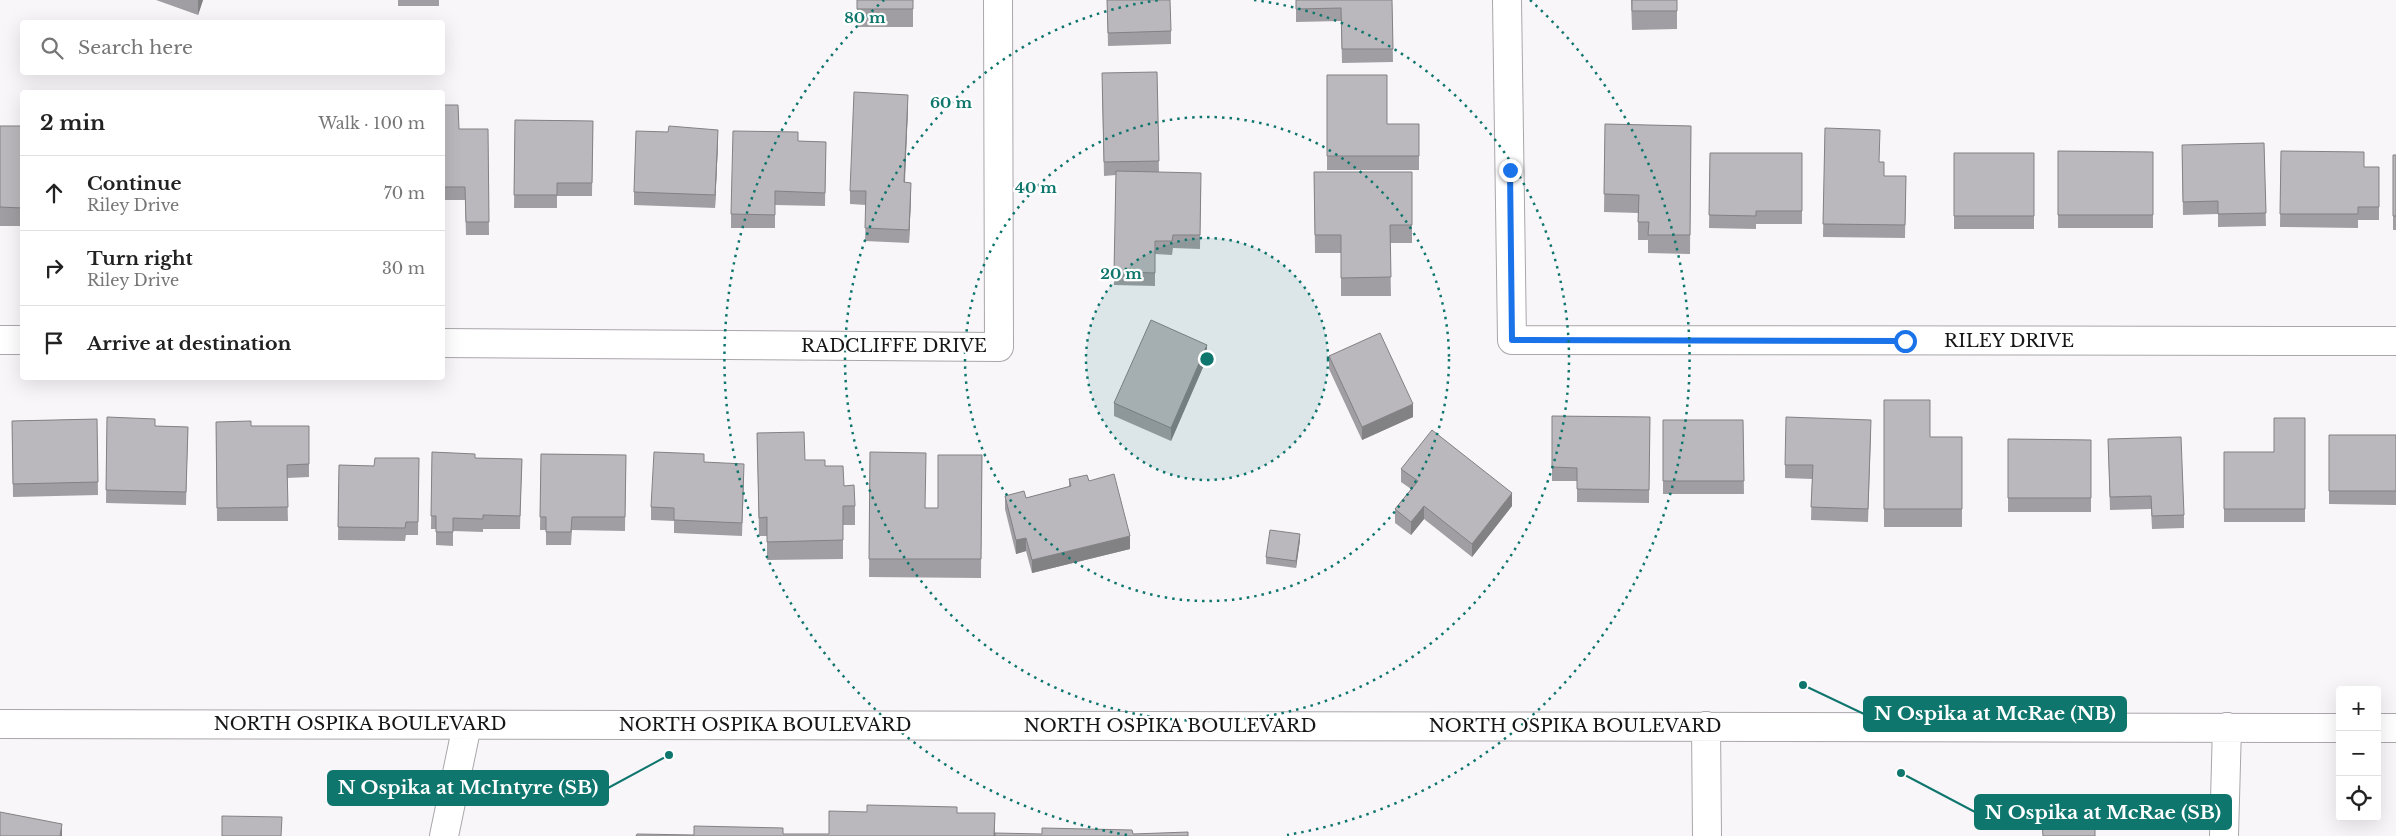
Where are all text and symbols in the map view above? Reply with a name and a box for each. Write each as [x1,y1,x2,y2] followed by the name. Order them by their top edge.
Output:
[844,8,886,27] text: 80 m
[20,20,445,75] search box
[38,34,66,62] icon: search
[78,36,193,59] text: Search here
[930,93,972,112] text: 60 m
[40,110,105,136] text: 2 min
[318,113,425,133] text: Walk · 100 m
[1499,159,1522,182] route end
[87,172,182,195] text: Continue
[1015,178,1057,197] text: 40 m
[40,179,68,207] icon: ahead
[384,183,425,203] text: 70 m
[87,195,179,215] text: Riley Drive
[87,247,193,270] text: Turn right
[40,254,68,282] icon: right
[382,258,425,278] text: 30 m
[1100,264,1142,283] text: 20 m
[87,270,179,290] text: Riley Drive
[40,329,68,357] icon: arrive
[1894,330,1917,353] route start
[1944,330,2074,352] street label: RILEY DRIVE
[87,332,291,355] text: Arrive at destination
[801,335,987,357] street label: RADCLIFFE DRIVE
[1198,350,1216,368] centre of rings
[2336,686,2381,821] map controls
[2336,686,2381,731] button: +
[1864,697,2126,731] callout: N Ospika at McRae (NB)
[1874,702,2116,725] text: N Ospika at McRae (NB)
[214,713,506,735] street label: NORTH OSPIKA BOULEVARD
[619,714,911,736] street label: NORTH OSPIKA BOULEVARD
[1024,715,1316,737] street label: NORTH OSPIKA BOULEVARD
[1429,715,1721,737] street label: NORTH OSPIKA BOULEVARD
[2336,731,2381,776] button: −
[328,771,608,805] callout: N Ospika at McIntyre (SB)
[338,776,598,799] text: N Ospika at McIntyre (SB)
[2336,776,2381,821] button: locate
[1975,795,2231,829] callout: N Ospika at McRae (SB)
[1985,801,2221,824] text: N Ospika at McRae (SB)

